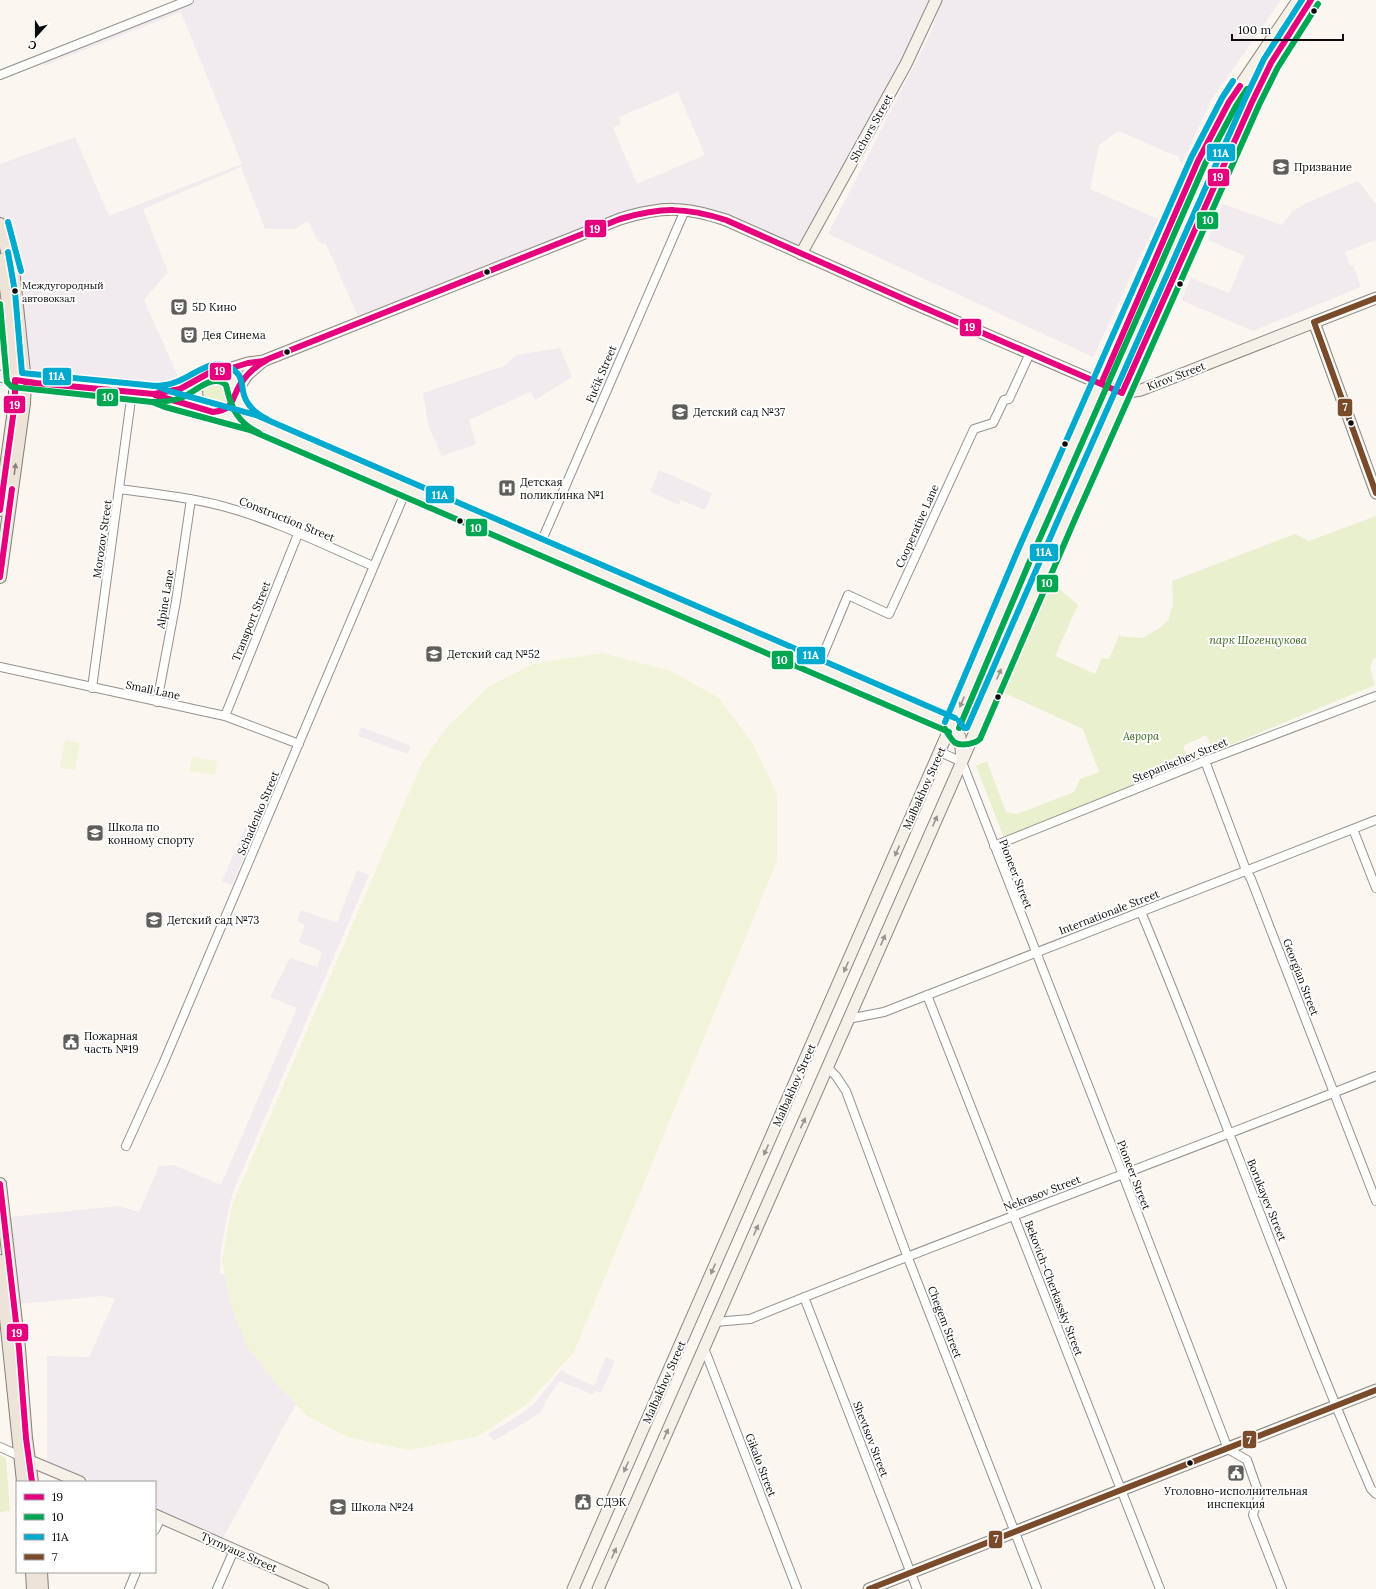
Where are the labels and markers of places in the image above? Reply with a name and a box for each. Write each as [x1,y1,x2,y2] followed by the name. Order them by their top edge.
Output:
[1309,6,1319,16] unlabelled marker
[1271,157,1291,177] school or university icon: Призвание
[1294,160,1352,174] place label: Призвание
[482,267,492,277] unlabelled marker
[22,279,103,305] place label: Междугородный автовокзал
[1175,279,1185,289] unlabelled marker
[10,286,20,296] marker: Междугородный автовокзал
[169,297,189,317] theatre icon: 5D Кино
[192,300,237,314] place label: 5D Кино
[179,325,199,345] theatre icon: Дея Синема
[202,328,266,342] place label: Дея Синема
[282,347,292,357] unlabelled marker
[670,402,690,422] school or university icon: Детский сад №37
[693,405,785,419] place label: Детский сад №37
[1346,418,1356,428] unlabelled marker
[1060,439,1070,449] unlabelled marker
[520,475,604,502] place label: Детская поликлинка №1
[497,478,517,498] hospital icon: Детская поликлинка №1
[455,516,465,526] unlabelled marker
[424,644,444,664] school or university icon: Детский сад №52
[447,647,540,661] place label: Детский сад №52
[993,692,1003,702] unlabelled marker
[108,820,194,847] place label: Школа по конному спорту
[85,823,105,843] school or university icon: Школа по конному спорту
[144,910,164,930] school or university icon: Детский сад №73
[167,913,259,927] place label: Детский сад №73
[84,1029,139,1056] place label: Пожарная часть №19
[61,1032,81,1052] public building icon: Пожарная часть №19
[1185,1458,1195,1468] unlabelled marker
[1226,1463,1246,1483] public building icon: Уголовно-исполнительная инспекция
[1163,1484,1308,1511] place label: Уголовно-исполнительная инспекция
[573,1492,593,1512] public building icon: СДЭК
[596,1495,627,1509] place label: СДЭК
[328,1497,348,1517] school or university icon: Школа №24
[351,1500,414,1514] place label: Школа №24

